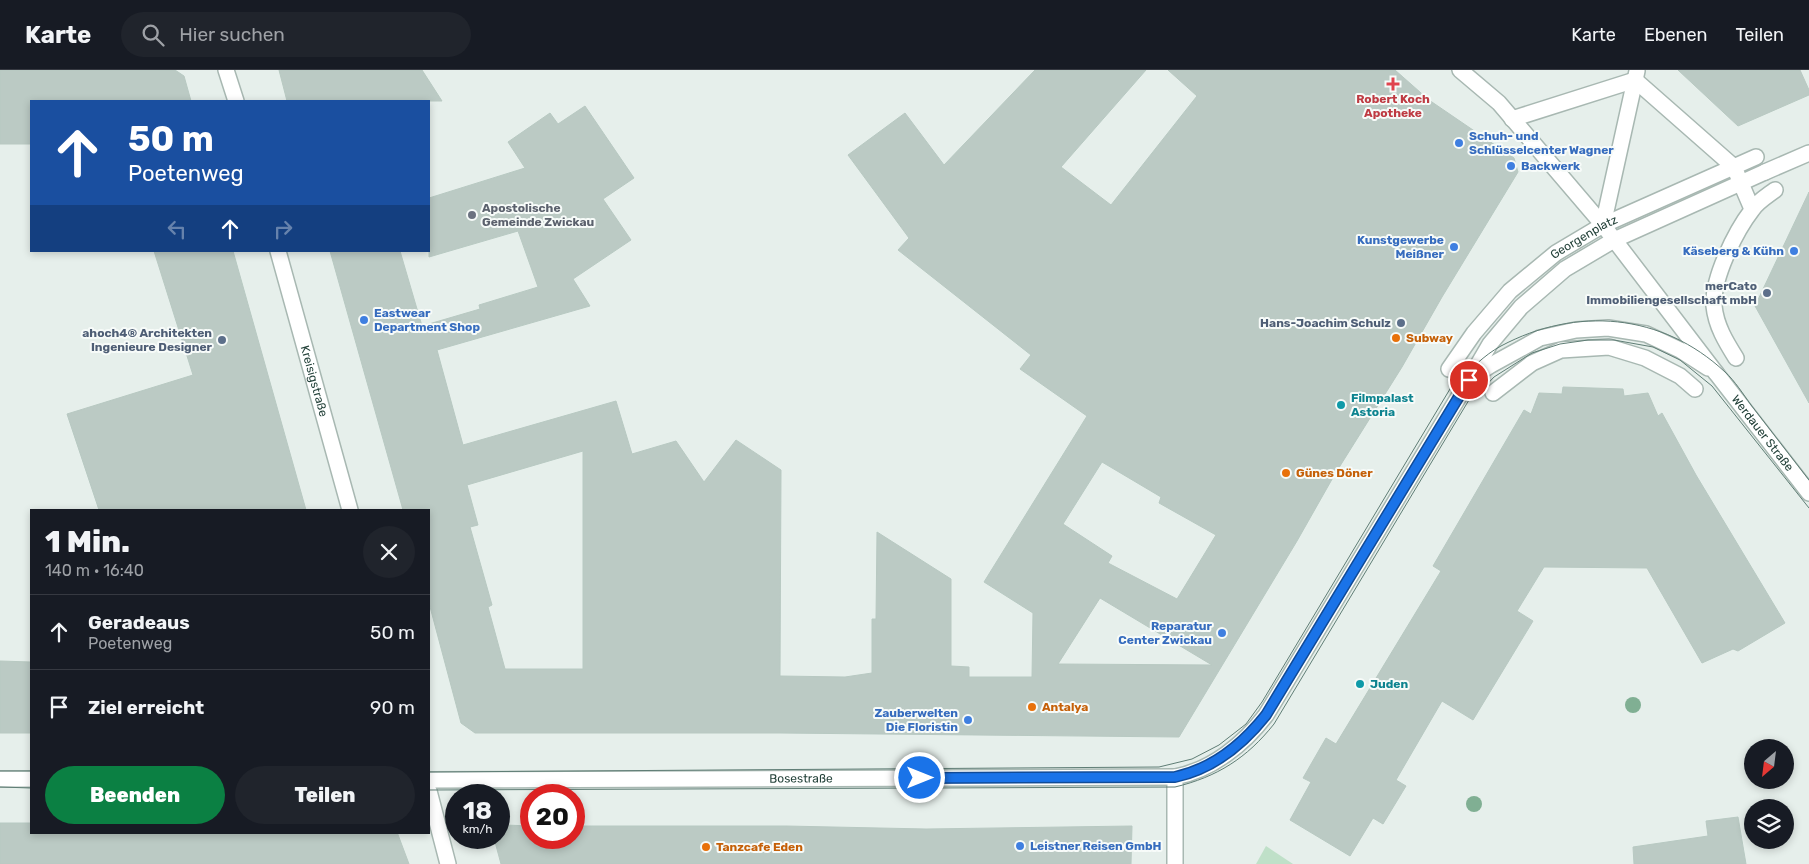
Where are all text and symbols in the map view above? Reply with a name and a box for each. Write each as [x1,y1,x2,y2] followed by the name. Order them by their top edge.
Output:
[121,12,471,57] search box
[25,21,91,49] text: Karte
[139,21,167,49] icon: search
[179,23,285,46] text: Hier suchen
[1571,24,1616,46] text: Karte
[1644,24,1708,46] text: Ebenen
[1736,24,1784,46] text: Teilen
[1387,78,1399,90] marker: Robert Koch Apotheke
[1356,92,1430,120] place label: Robert Koch Apotheke
[128,118,214,160] text: 50 m
[45,120,110,185] icon: ahead
[1469,129,1614,157] place label: Schuh- und Schlüsselcenter Wagner
[1453,137,1465,149] marker: Schuh- und Schlüsselcenter Wagner
[1521,159,1580,173] place label: Backwerk
[128,160,244,187] text: Poetenweg
[1505,160,1517,172] marker: Backwerk
[482,201,594,229] place label: Apostolische Gemeinde Zwickau
[466,209,478,221] marker: Apostolische Gemeinde Zwickau
[1547,213,1619,262] street label: Georgenplatz
[163,215,191,243] icon: left
[216,215,244,243] icon: ahead
[269,215,297,243] icon: right
[1357,233,1445,261] place label: Kunstgewerbe Meißner
[1448,241,1460,253] marker: Kunstgewerbe Meißner
[1683,244,1784,258] place label: Käseberg & Kühn
[1788,245,1800,257] marker: Käseberg & Kühn
[1586,279,1757,307] place label: merCato Immobiliengesellschaft mbH
[1761,287,1773,299] marker: merCato Immobiliengesellschaft mbH
[374,306,480,334] place label: Eastwear Department Shop
[358,314,370,326] marker: Eastwear Department Shop
[1260,316,1391,330] place label: Hans-Joachim Schulz
[1395,317,1407,329] marker: Hans-Joachim Schulz
[82,326,213,354] place label: ahoch4® Architekten Ingenieure Designer
[1406,331,1453,345] place label: Subway
[1390,332,1402,344] marker: Subway
[216,334,228,346] marker: ahoch4® Architekten Ingenieure Designer
[298,344,331,418] street label: Kreisigstraße
[1448,359,1490,401] pin
[1455,366,1483,394] icon: arrive
[1351,391,1414,419] place label: Filmpalast Astoria
[1729,392,1797,474] street label: Werdauer Straße
[1335,399,1347,411] marker: Filmpalast Astoria
[1296,466,1373,480] place label: Günes Döner
[1280,467,1292,479] marker: Günes Döner
[45,524,130,560] text: 1 Min.
[363,526,415,578] button: close
[45,561,144,580] text: 140 m · 16:40
[88,611,190,634] text: Geradeaus
[45,618,73,646] icon: ahead
[1118,619,1213,647] place label: Reparatur Center Zwickau
[370,621,415,644] text: 50 m
[1216,627,1228,639] marker: Reparatur Center Zwickau
[88,634,172,653] text: Poetenweg
[1370,677,1408,691] place label: Juden
[1354,678,1366,690] marker: Juden
[45,693,73,721] icon: arrive
[88,696,204,719] text: Ziel erreicht
[370,696,415,719] text: 90 m
[1042,700,1088,714] place label: Antalya
[1026,701,1038,713] marker: Antalya
[874,706,958,734] place label: Zauberwelten Die Floristin
[962,714,974,726] marker: Zauberwelten Die Floristin
[1744,739,1794,789] north arrow
[1744,739,1794,849] map controls
[893,751,945,803] position arrow
[45,766,225,824] button: Beenden
[235,766,415,824] button: Teilen
[769,771,833,786] street label: Bosestraße
[520,784,585,849] speed limit sign: 20
[463,796,492,825] text: 18
[1744,799,1794,849] button: layers
[463,822,492,836] text: km/h
[1030,839,1162,853] place label: Leistner Reisen GmbH
[716,840,803,854] place label: Tanzcafe Eden
[1014,840,1026,852] marker: Leistner Reisen GmbH
[700,841,712,853] marker: Tanzcafe Eden

